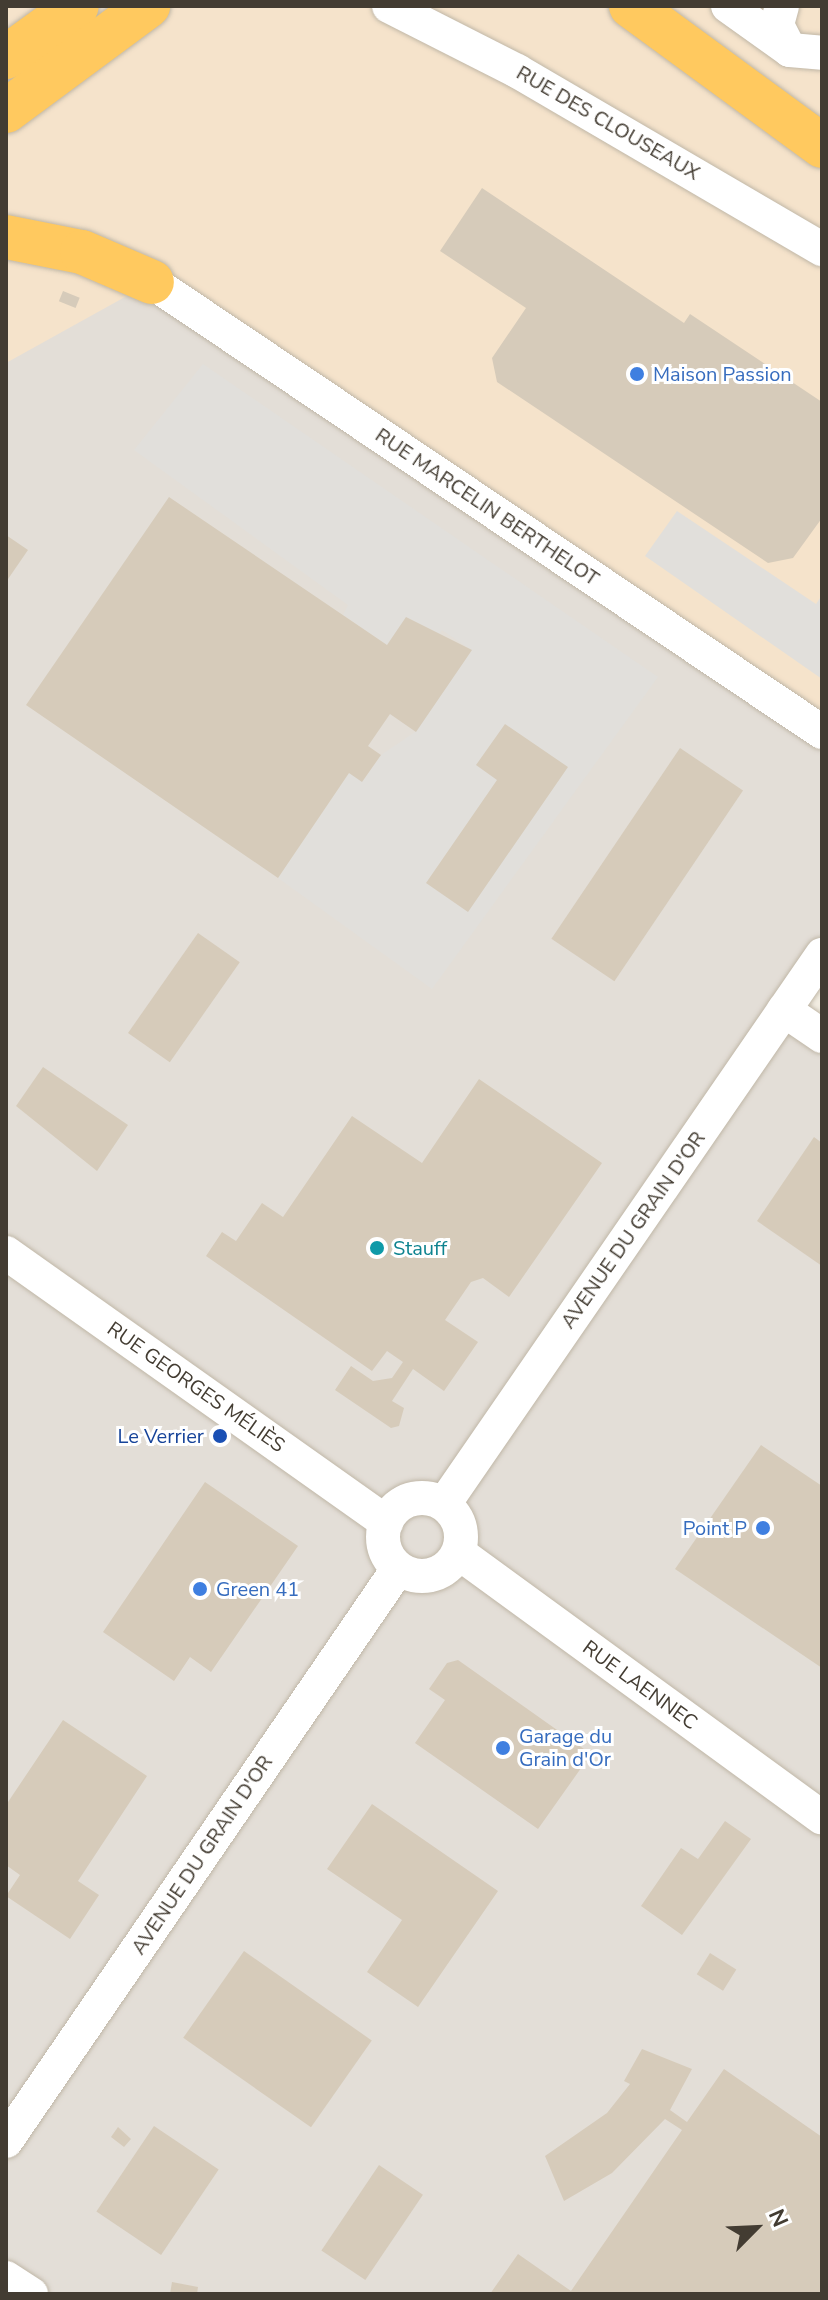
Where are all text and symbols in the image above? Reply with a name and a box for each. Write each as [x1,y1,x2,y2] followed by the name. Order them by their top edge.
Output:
[512,61,704,185] street label: RUE DES CLOUSEAUX
[653,362,792,386] place label: Maison Passion
[628,365,646,383] marker: Maison Passion
[371,423,603,591] street label: RUE MARCELIN BERTHELOT
[556,1127,710,1333] street label: AVENUE DU GRAIN D'OR
[393,1236,447,1260] place label: Stauff
[368,1239,386,1257] marker: Stauff
[103,1317,289,1457] street label: RUE GEORGES MÉLIÈS
[117,1424,204,1448] place label: Le Verrier
[211,1427,229,1445] marker: Le Verrier
[683,1516,747,1540] place label: Point P
[754,1519,772,1537] marker: Point P
[216,1577,299,1601] place label: Green 41
[191,1580,209,1598] marker: Green 41
[578,1635,702,1735] street label: RUE LAENNEC
[519,1724,612,1771] place label: Garage du Grain d'Or
[494,1739,512,1757] marker: Garage du Grain d'Or
[126,1751,278,1959] street label: AVENUE DU GRAIN D'OR
[716,2188,796,2268] north arrow
[761,2205,795,2232] text: N

